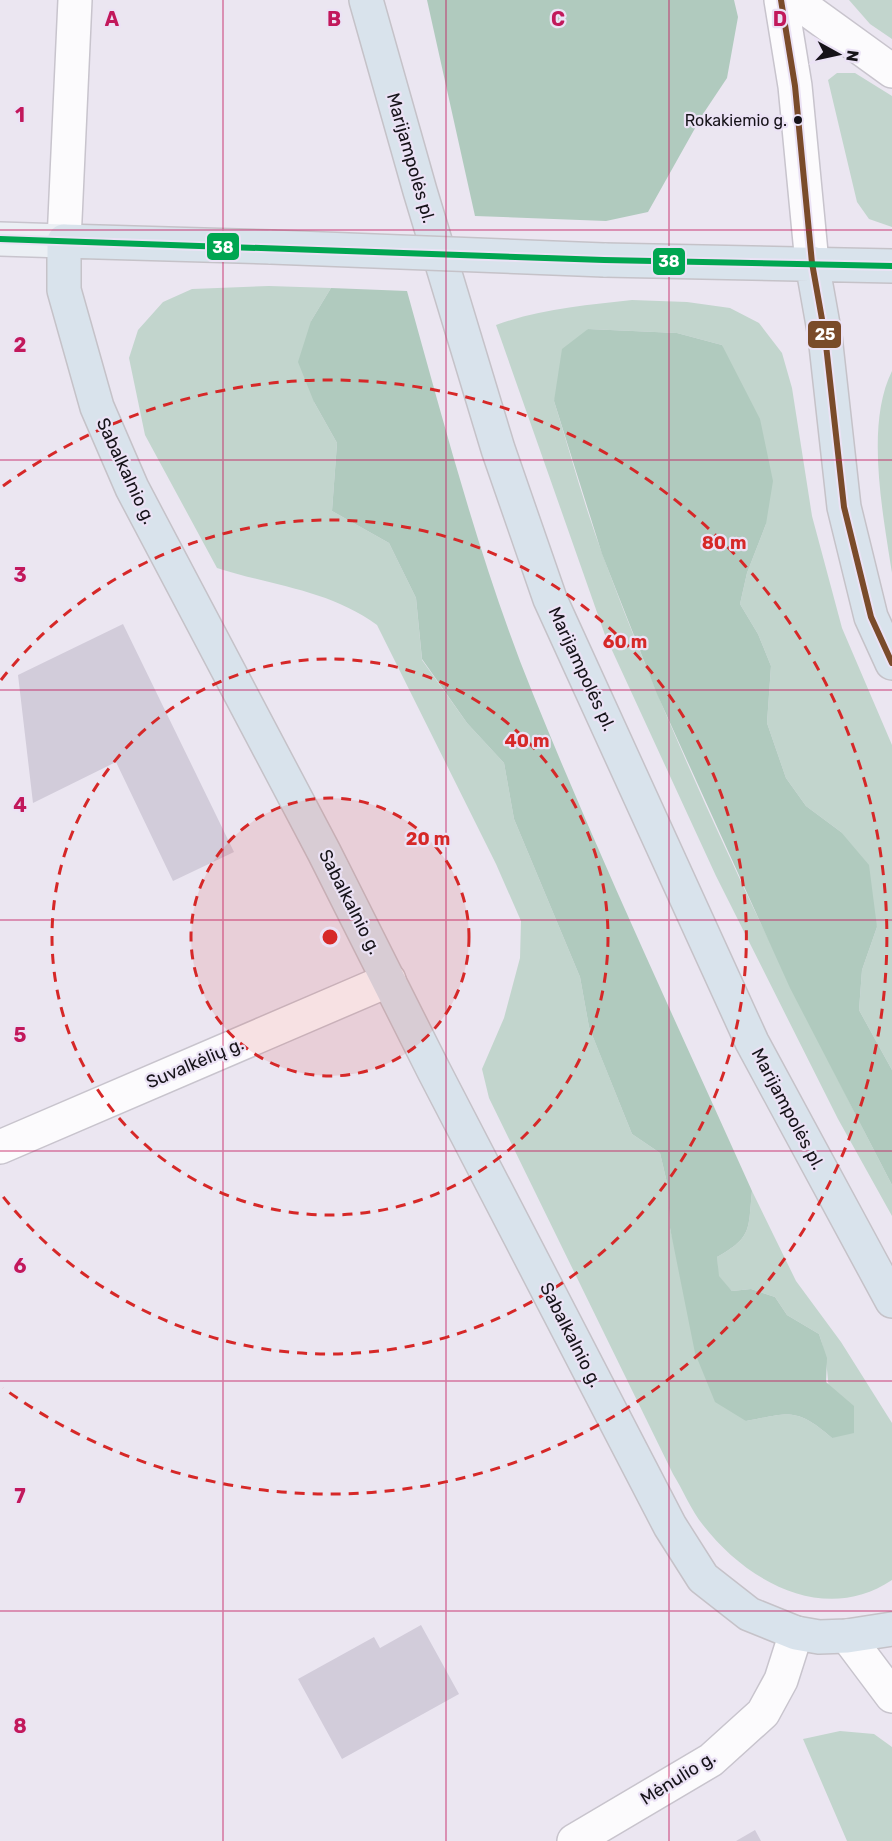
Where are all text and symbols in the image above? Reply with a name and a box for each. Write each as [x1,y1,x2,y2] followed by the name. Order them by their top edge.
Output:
[105,7,120,31] text: A
[327,7,341,31] text: B
[551,7,565,31] text: C
[773,7,787,31] text: D
[808,24,868,84] north arrow
[842,49,863,63] text: N
[382,90,440,226] street label: Marijampolės pl.
[15,103,25,127] text: 1
[685,111,787,130] place label: Rokakiemio g.
[792,114,804,126] marker: Rokakiemio g.
[206,232,240,261] line badge: 38
[212,238,234,257] text: 38
[652,247,686,276] line badge: 38
[658,252,680,271] text: 38
[807,320,842,349] line badge: 25
[815,325,835,344] text: 25
[14,333,27,357] text: 2
[92,414,160,528] street label: Sabalkalnio g.
[702,532,746,554] text: 80 m
[13,563,27,587] text: 3
[544,603,620,735] street label: Marijampolės pl.
[603,631,647,653] text: 60 m
[505,730,549,752] text: 40 m
[13,793,27,817] text: 4
[406,828,450,850] text: 20 m
[314,846,386,958] street label: Sabalkalnio g.
[320,927,340,947] centre of rings
[14,1023,27,1047] text: 5
[143,1033,247,1093] street label: Suvalkėlių g.
[747,1044,829,1174] street label: Marijampolės pl.
[13,1254,27,1278] text: 6
[535,1279,607,1391] street label: Sabalkalnio g.
[14,1484,26,1508] text: 7
[13,1714,27,1738] text: 8
[636,1746,720,1810] street label: Mėnulio g.

